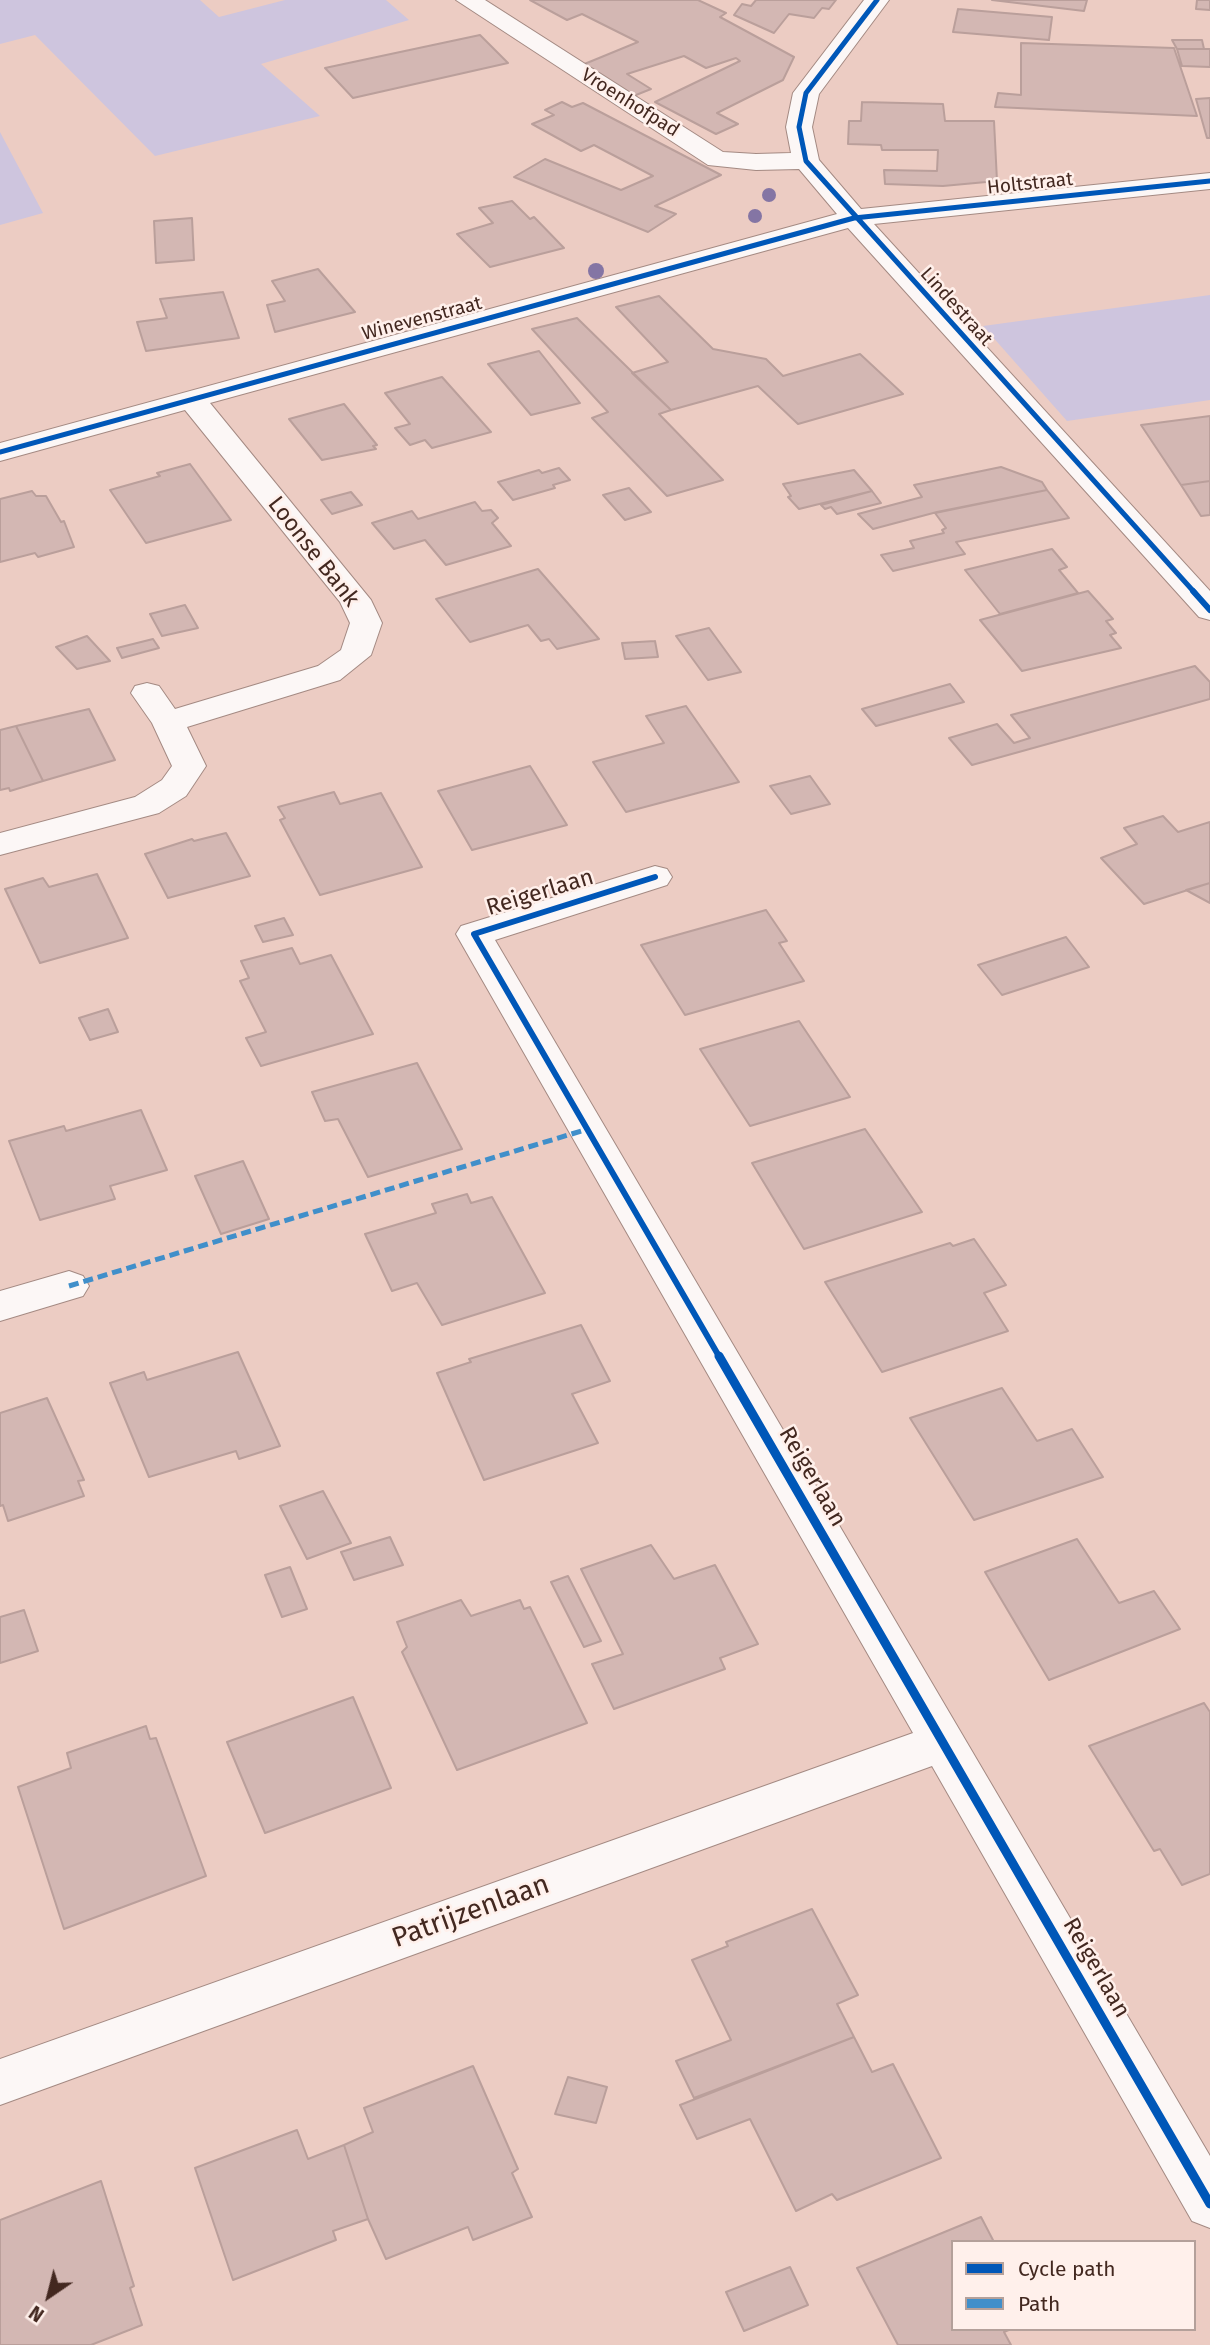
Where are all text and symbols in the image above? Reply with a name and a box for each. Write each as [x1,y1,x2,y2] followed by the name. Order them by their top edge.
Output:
[577,64,683,142] street label: Vroenhofpad
[986,168,1074,200] street label: Holtstraat
[915,263,997,351] street label: Lindestraat
[360,292,484,346] street label: Winevenstraat
[261,491,365,613] street label: Loonse Bank
[483,864,597,922] street label: Reigerlaan
[772,1422,852,1532] street label: Reigerlaan
[388,1868,554,1956] street label: Patrijzenlaan
[1056,1913,1136,2023] street label: Reigerlaan
[951,2240,1196,2331] legend
[1018,2256,1116,2282] text: Cycle path
[14,2261,84,2331] north arrow
[1018,2291,1060,2317] text: Path
[25,2301,48,2327] text: N

